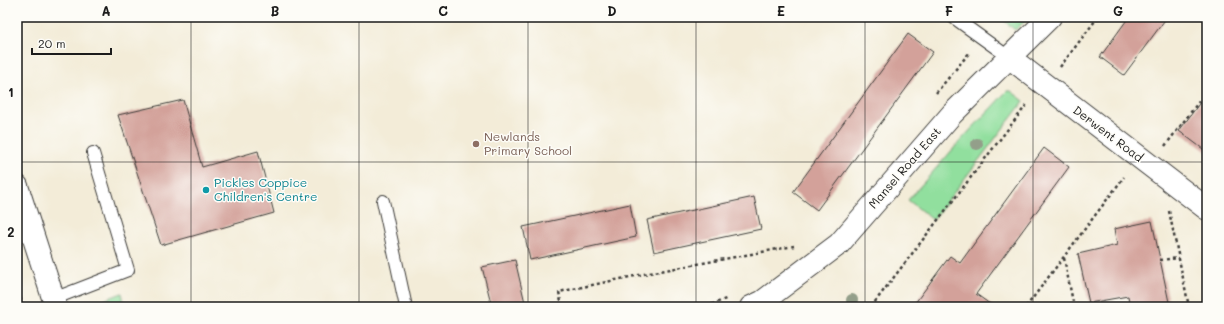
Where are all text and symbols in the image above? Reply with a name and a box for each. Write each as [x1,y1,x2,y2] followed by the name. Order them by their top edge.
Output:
[101,2,111,19] text: A
[271,2,280,19] text: B
[438,2,448,19] text: C
[607,2,617,19] text: D
[777,2,785,19] text: E
[945,2,953,19] text: F
[1113,2,1123,19] text: G
[32,30,111,56] scale bar
[38,35,66,51] text: 20 m
[8,83,14,100] text: 1
[1070,102,1147,165] street label: Derwent Road
[864,123,944,211] street label: Mansel Road East
[484,128,572,158] place label: Newlands Primary School
[471,139,481,149] marker: Newlands Primary School
[214,174,317,204] place label: Pickles Coppice Children's Centre
[201,185,211,195] marker: Pickles Coppice Children's Centre
[7,223,15,240] text: 2

